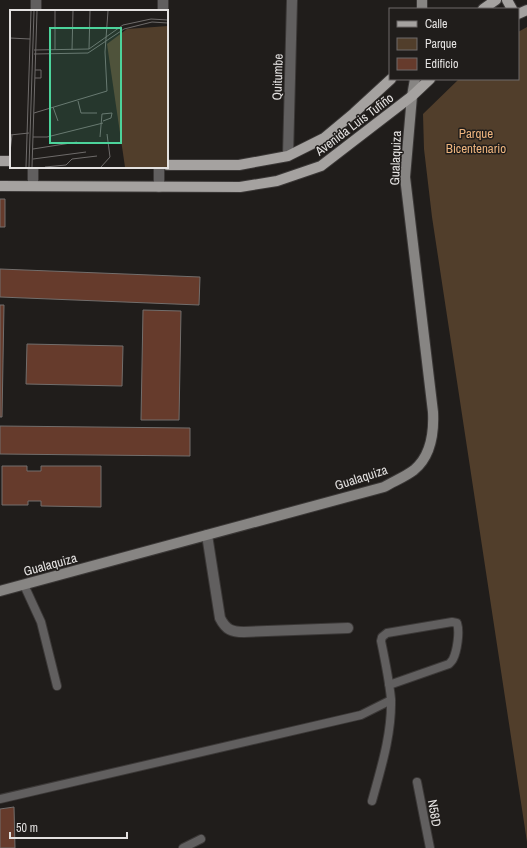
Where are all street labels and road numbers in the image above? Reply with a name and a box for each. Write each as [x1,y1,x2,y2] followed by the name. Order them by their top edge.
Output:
[268,53,287,101] street label: Quitumbe
[311,89,397,160] street label: Avenida Luis Tufiño
[386,130,405,186] street label: Gualaquiza
[333,461,390,494] street label: Gualaquiza
[22,549,79,580] street label: Gualaquiza
[424,798,445,828] street label: N58D

